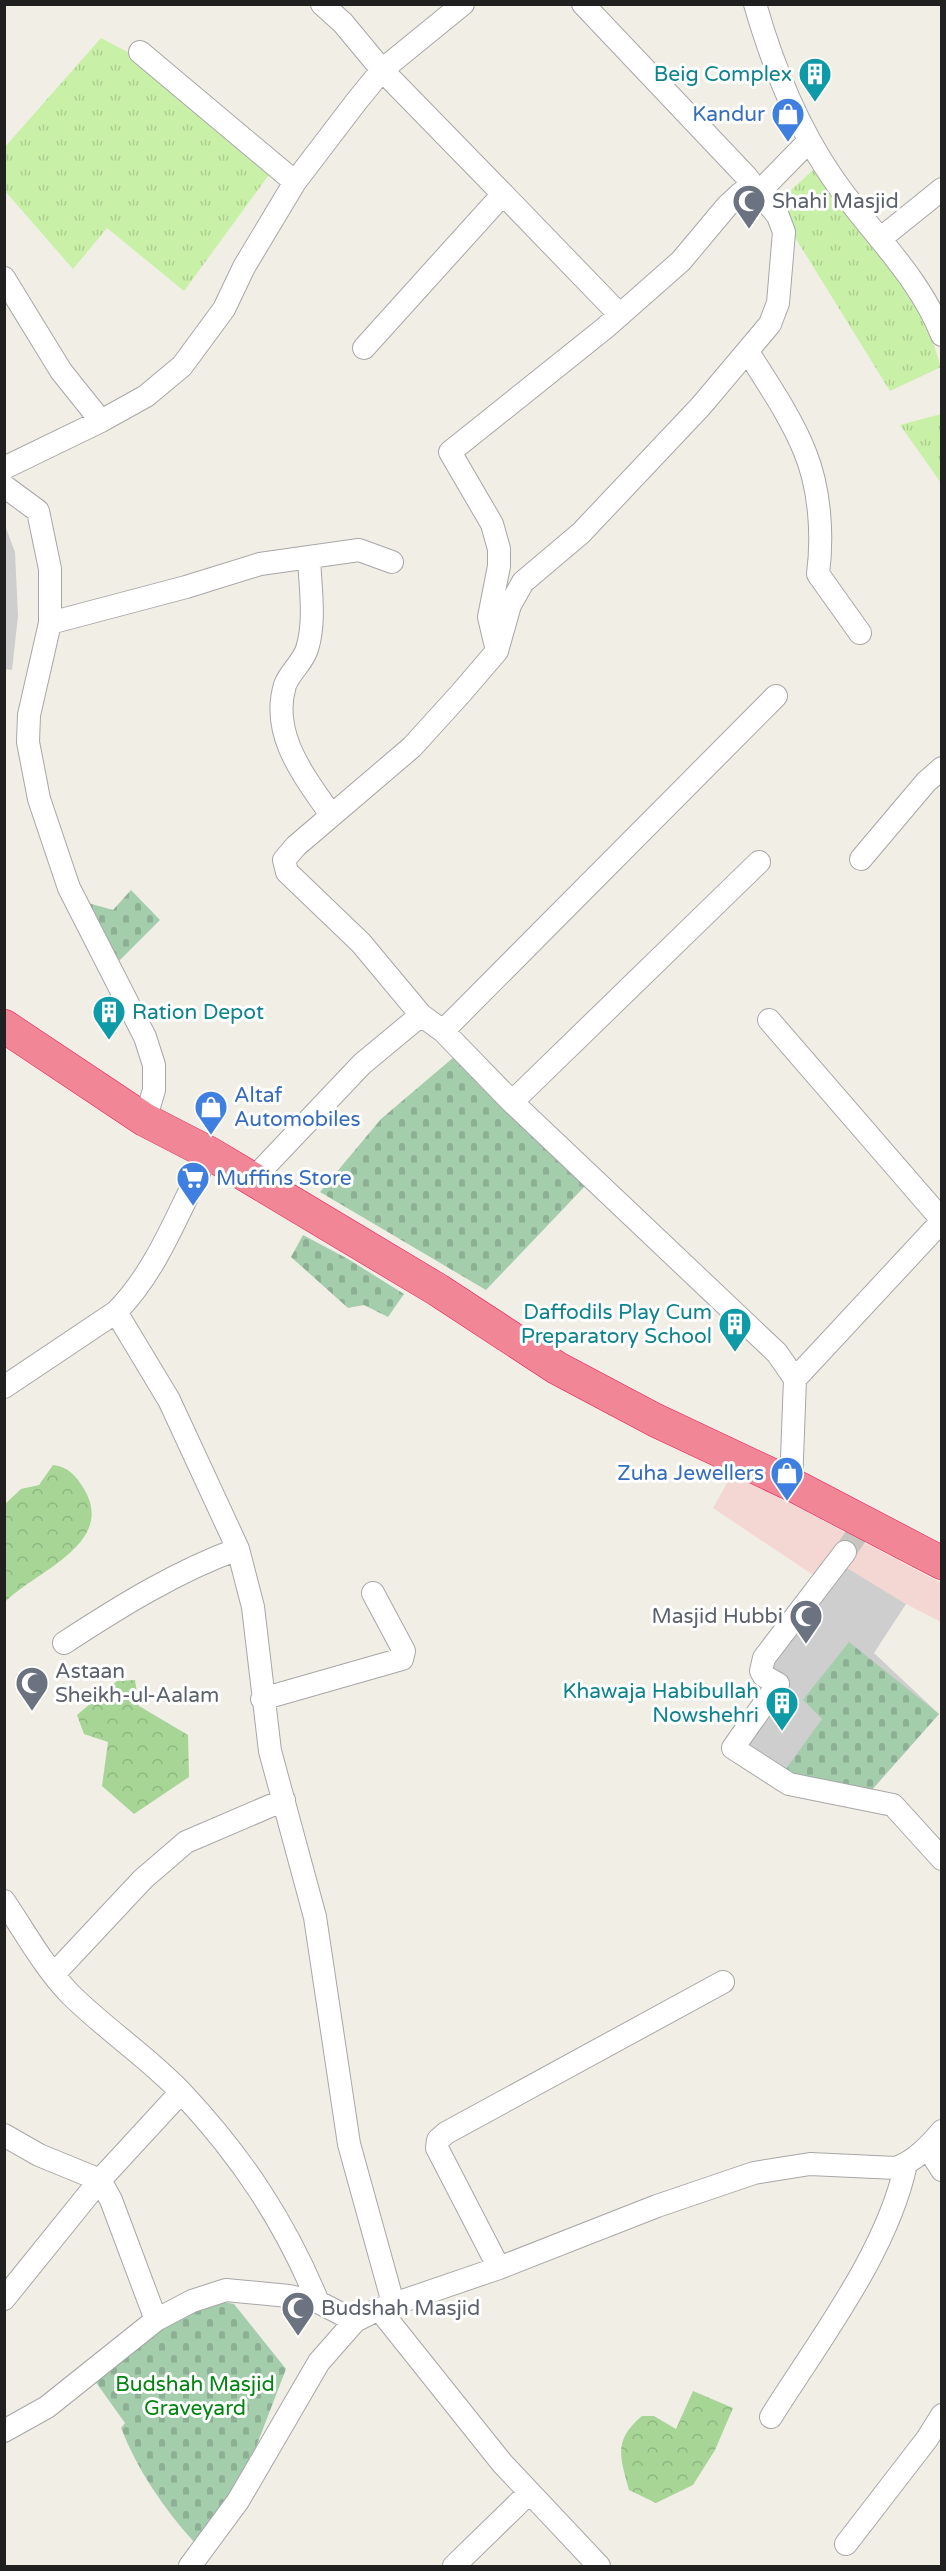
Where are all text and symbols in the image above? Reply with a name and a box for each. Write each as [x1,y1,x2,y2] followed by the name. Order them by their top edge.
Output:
[797,56,833,103] building icon: Beig Complex
[654,62,792,87] place label: Beig Complex
[770,96,806,143] shop icon: Kandur
[692,102,765,127] place label: Kandur
[731,183,767,230] mosque icon: Shahi Masjid
[772,189,899,214] place label: Shahi Masjid
[91,994,127,1041] building icon: Ration Depot
[132,1000,264,1025] place label: Ration Depot
[234,1083,361,1132] place label: Altaf Automobiles
[193,1089,229,1136] shop icon: Altaf Automobiles
[175,1160,211,1207] supermarket icon: Muffins Store
[216,1166,352,1191] place label: Muffins Store
[521,1300,712,1349] place label: Daffodils Play Cum Preparatory School
[717,1306,753,1353] building icon: Daffodils Play Cum Preparatory School
[769,1455,805,1502] shop icon: Zuha Jewellers
[617,1461,764,1486] place label: Zuha Jewellers
[788,1598,824,1645] mosque icon: Masjid Hubbi
[651,1604,783,1629] place label: Masjid Hubbi
[55,1659,219,1708] place label: Astaan Sheikh-ul-Aalam
[14,1665,50,1712] mosque icon: Astaan Sheikh-ul-Aalam
[562,1679,759,1728] place label: Khawaja Habibullah Nowshehri
[764,1685,800,1732] building icon: Khawaja Habibullah Nowshehri
[280,2290,316,2337] mosque icon: Budshah Masjid
[321,2296,480,2321] place label: Budshah Masjid
[115,2372,275,2421] park label: Budshah Masjid Graveyard

